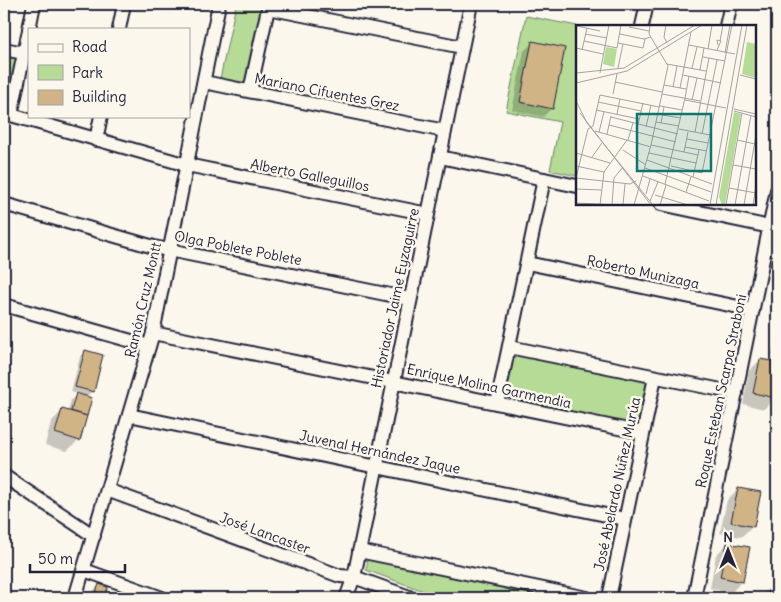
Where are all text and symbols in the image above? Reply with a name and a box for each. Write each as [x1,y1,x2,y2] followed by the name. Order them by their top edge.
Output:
[576,25,756,205] inset map
[28,28,190,118] legend
[72,37,107,56] text: Road
[72,63,103,82] text: Park
[253,69,401,115] street label: Mariano Cifuentes Grez
[72,87,127,106] text: Building
[249,155,371,195] street label: Alberto Galleguillos
[367,206,423,390] street label: Historiador Jaime Eyzaguirre
[173,227,303,269] street label: Olga Poblete Poblete
[121,240,165,360] street label: Ramón Cruz Montt
[585,251,701,293] street label: Roberto Munizaga
[692,292,750,490] street label: Roque Esteban Scarpa Straboni
[405,360,573,412] street label: Enrique Molina Garmendia
[590,395,644,573] street label: José Abelardo Núñez Murúa
[298,426,462,478] street label: Juvenal Hernández Jaque
[217,508,313,558] street label: José Lancaster
[704,524,754,574] north arrow
[723,528,733,546] text: N
[30,542,125,574] scale bar
[38,549,73,568] text: 50 m

